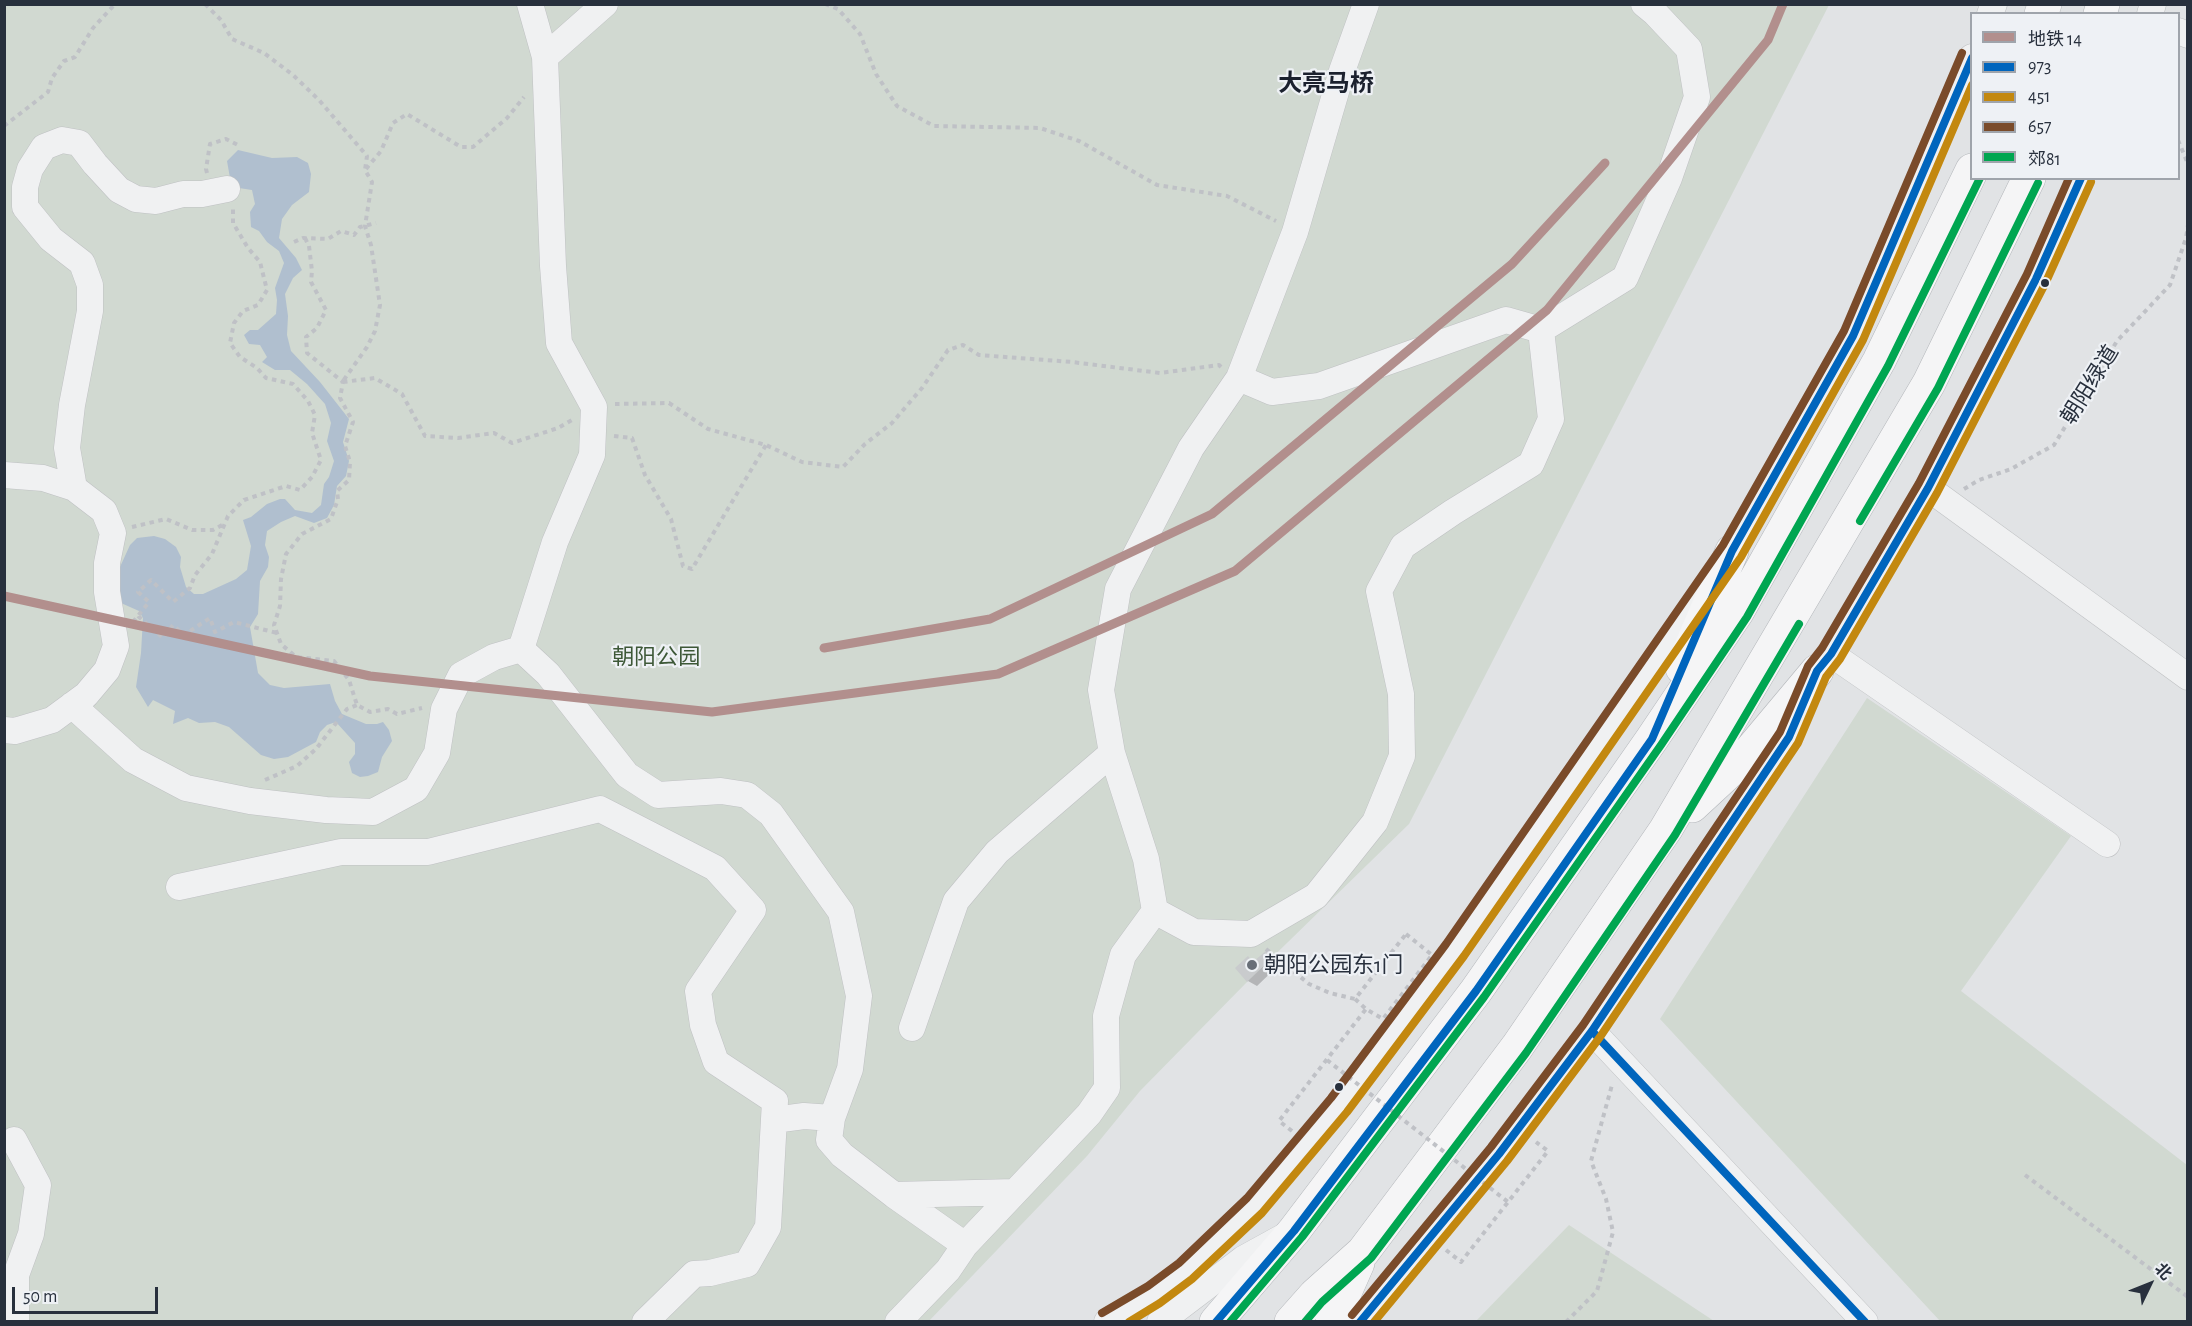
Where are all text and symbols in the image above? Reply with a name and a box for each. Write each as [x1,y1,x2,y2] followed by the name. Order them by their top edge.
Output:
[1970,12,2180,180] legend
[2028,31,2082,49] text: 地铁 14
[2028,58,2051,76] text: 973
[1278,70,1374,98] district label: 大亮马桥
[2028,88,2050,106] text: 451
[2028,118,2052,136] text: 657
[2028,151,2061,169] text: 郊81
[2039,277,2051,289] unlabelled marker
[2055,341,2125,429] street label: 朝阳绿道
[612,644,700,670] park label: 朝阳公园
[1264,952,1404,978] place label: 朝阳公园东1门
[1245,958,1259,972] marker: 朝阳公园东1门
[1333,1081,1345,1093] unlabelled marker
[2120,1254,2180,1314] north arrow
[2152,1260,2174,1283] text: 北
[15,1275,160,1313] scale bar
[23,1288,57,1306] text: 50 m

